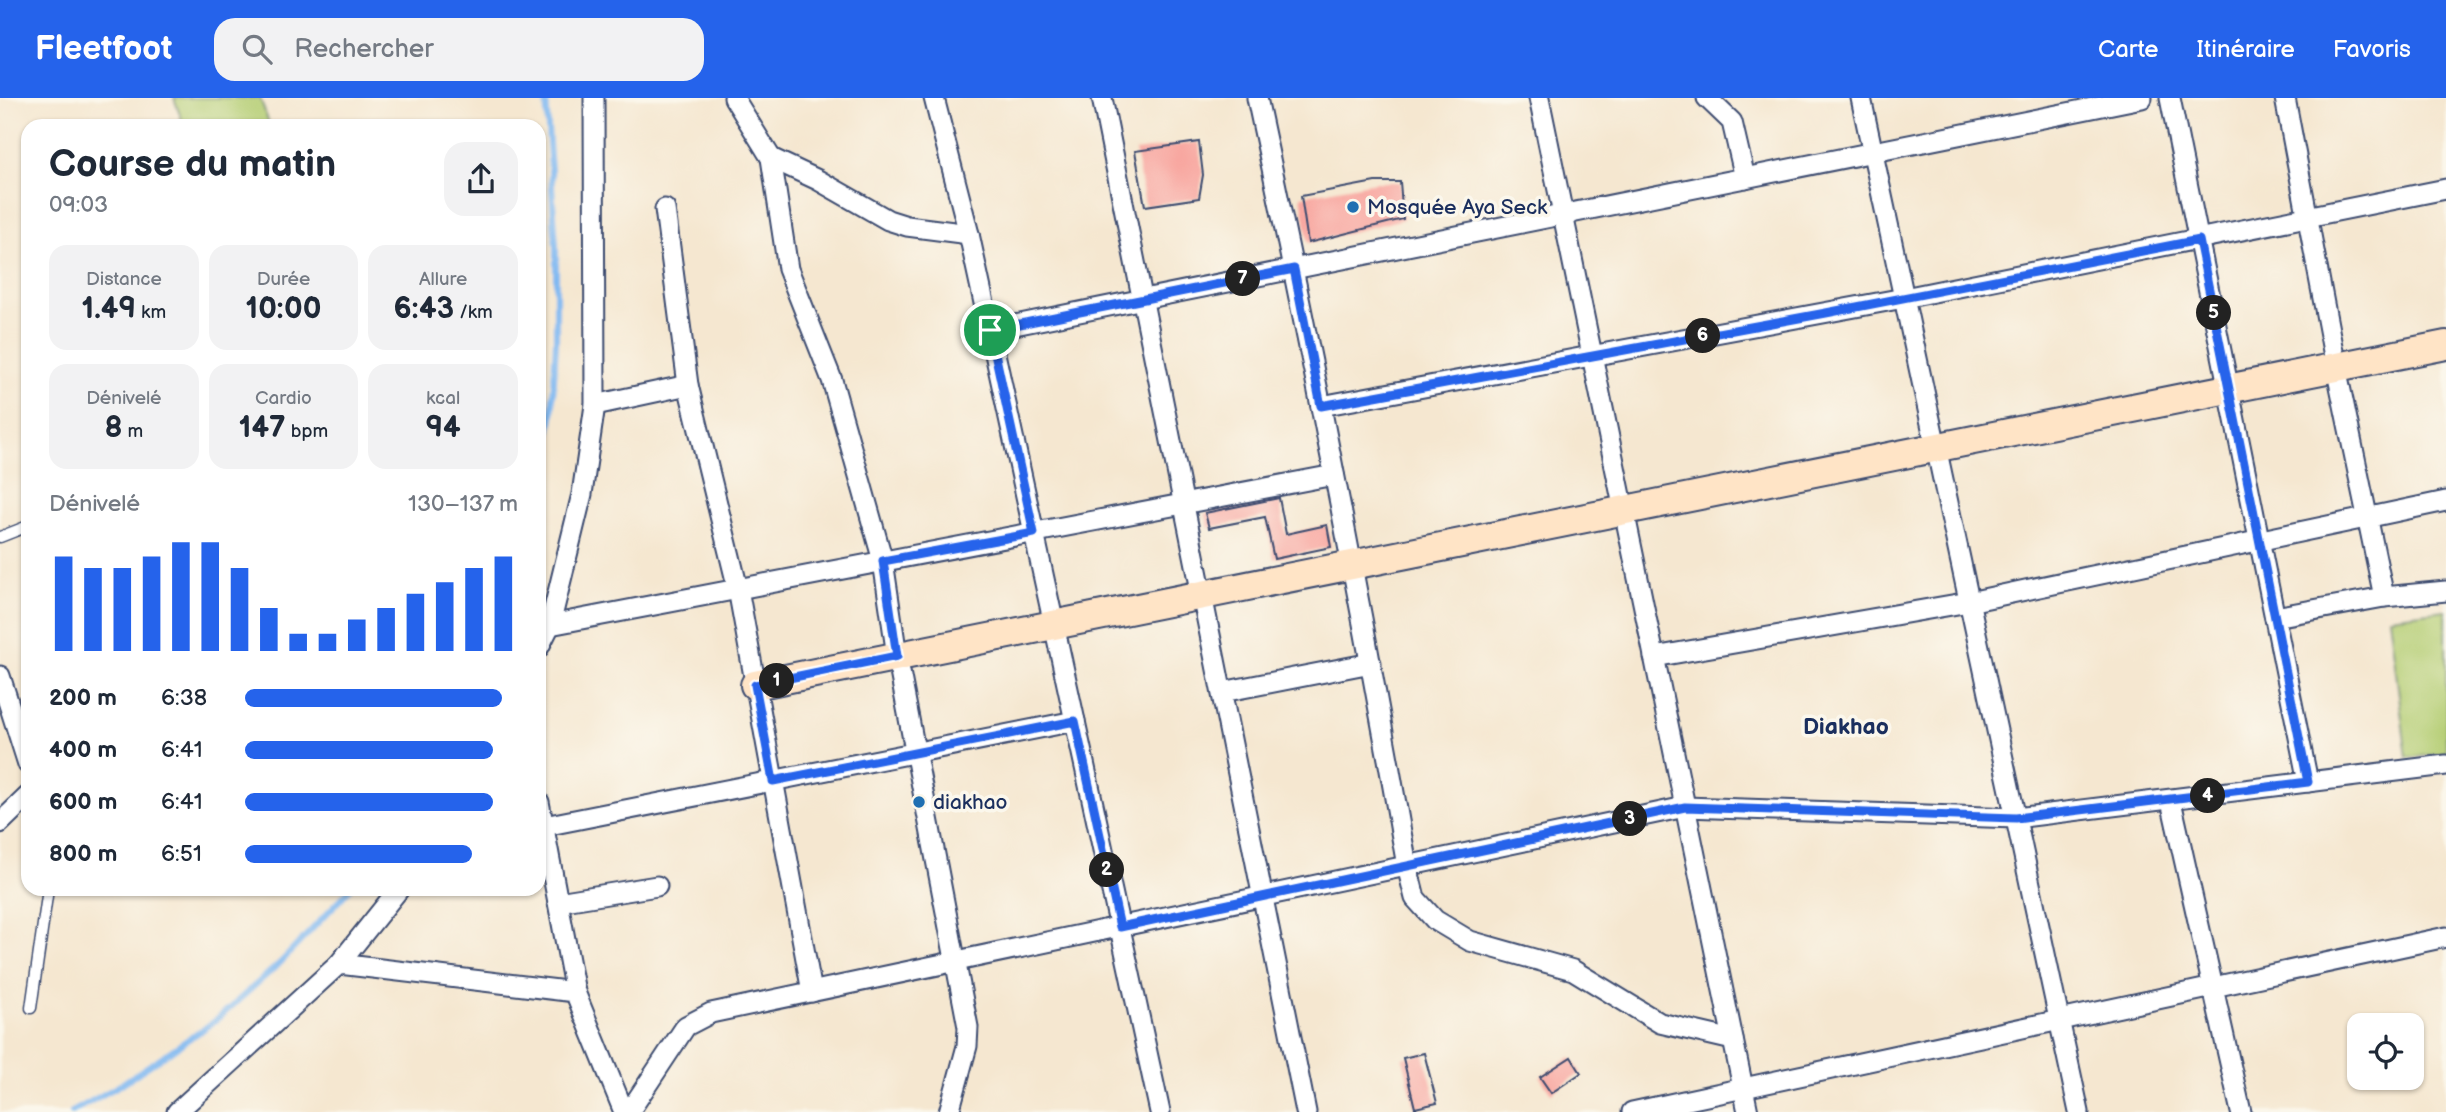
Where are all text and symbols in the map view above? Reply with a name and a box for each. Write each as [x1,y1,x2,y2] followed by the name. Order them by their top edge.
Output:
[214,18,704,81] search box
[35,29,172,69] text: Fleetfoot
[238,30,276,68] icon: search
[294,34,434,65] text: Rechercher
[2098,35,2159,64] text: Carte
[2197,35,2295,64] text: Itinéraire
[2333,35,2411,64] text: Favoris
[49,142,336,187] text: Course du matin
[444,142,518,216] button: share
[49,191,108,219] text: 09:03
[1367,195,1548,220] place label: Mosquée Aya Seck
[1345,199,1361,215] marker: Mosquée Aya Seck
[1226,262,1260,296] pin: 7
[1237,267,1248,290] text: 7
[86,268,162,291] text: Distance
[257,268,310,291] text: Durée
[419,268,467,291] text: Allure
[82,291,136,327] text: 1.49
[246,291,321,327] text: 10:00
[394,291,454,327] text: 6:43
[2196,296,2232,330] pin: 5
[960,300,1020,360] pin
[136,301,166,324] text: km
[454,301,493,324] text: /km
[2208,301,2219,324] text: 5
[971,311,1009,349] icon: arrive
[1686,318,1720,354] pin: 6
[1697,324,1708,347] text: 6
[86,387,161,410] text: Dénivelé
[255,387,312,410] text: Cardio
[426,387,460,410] text: kcal
[104,410,122,446] text: 8
[239,410,286,446] text: 147
[426,410,461,446] text: 94
[122,420,143,443] text: m
[286,420,328,443] text: bpm
[49,490,140,518] text: Dénivelé
[408,490,518,518] text: 130–137 m
[760,664,794,698] pin: 1
[773,669,781,692] text: 1
[49,684,117,712] text: 200 m
[161,684,207,712] text: 6:38
[1803,713,1889,741] district label: Diakhao
[49,736,117,764] text: 400 m
[161,736,203,764] text: 6:41
[2190,778,2226,814] pin: 4
[2202,784,2213,807] text: 4
[49,788,117,816] text: 600 m
[161,788,203,816] text: 6:41
[933,790,1008,815] place label: diakhao
[911,794,927,810] marker: diakhao
[1612,802,1648,836] pin: 3
[1624,807,1635,830] text: 3
[49,840,117,868] text: 800 m
[161,840,202,868] text: 6:51
[1090,852,1124,888] pin: 2
[1101,858,1112,881] text: 2
[2347,1013,2424,1090] map controls
[2347,1013,2424,1090] button: locate

